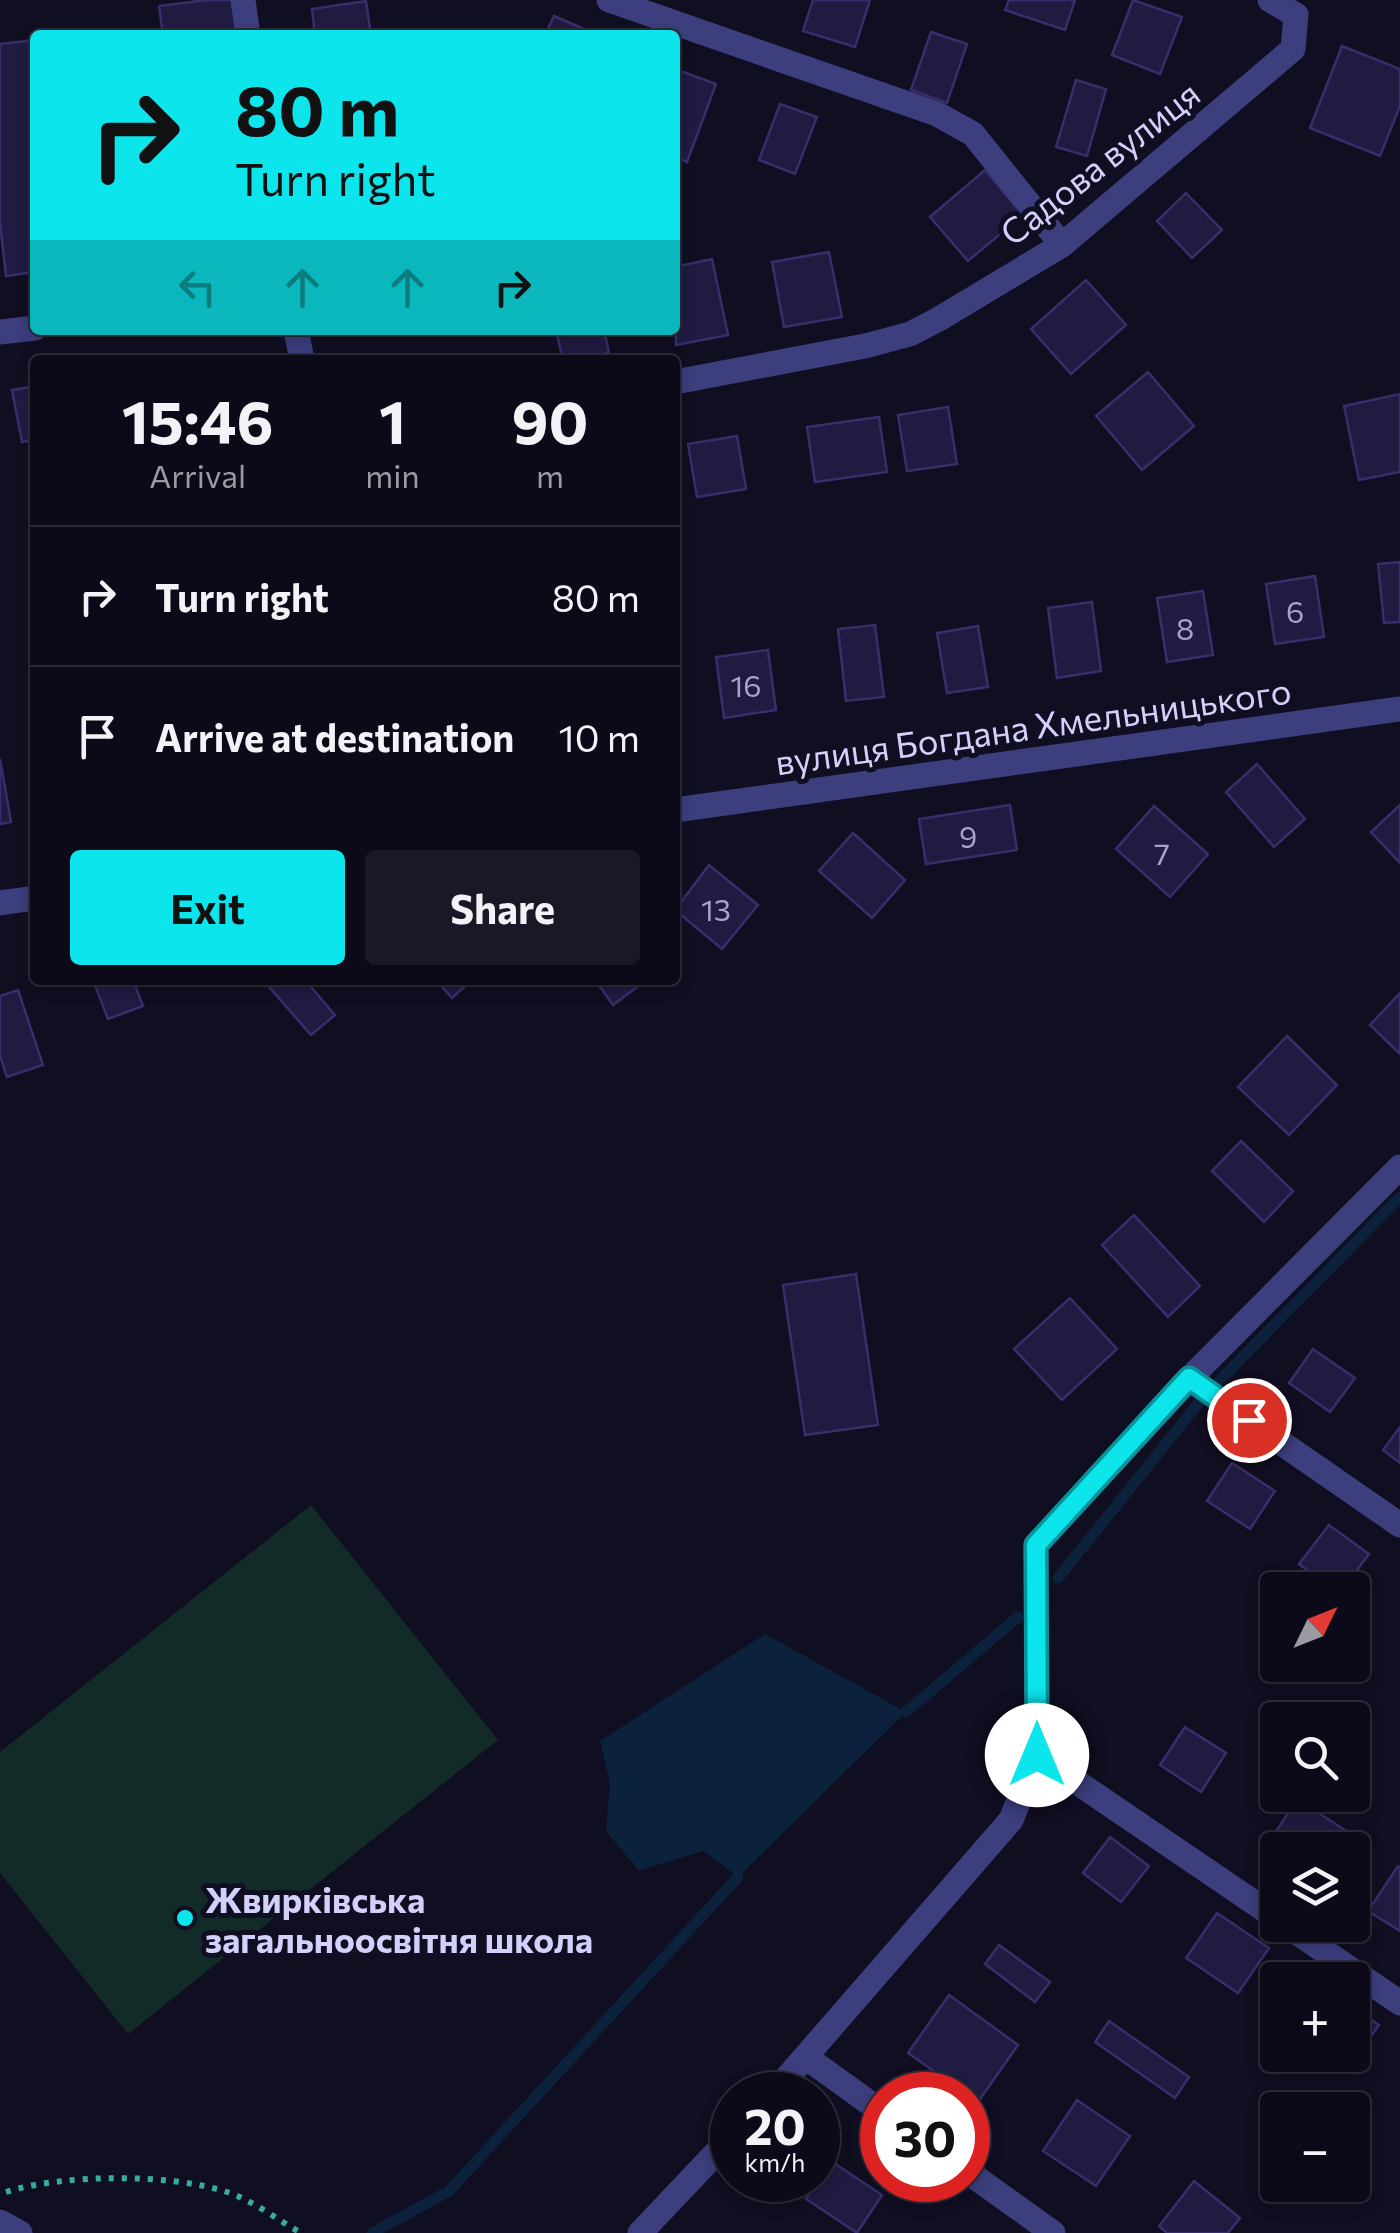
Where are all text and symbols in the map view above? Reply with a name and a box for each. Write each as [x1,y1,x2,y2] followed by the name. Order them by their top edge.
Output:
[235,65,399,150] text: 80 m
[70,70,200,200] icon: right
[991,71,1207,253] street label: Садова вулиця
[235,150,436,205] text: Turn right
[170,260,225,315] icon: left
[275,260,330,315] icon: ahead
[380,260,435,315] icon: ahead
[485,260,540,315] icon: right
[122,383,274,456] text: 15:46
[379,383,406,456] text: 1
[511,383,588,456] text: 90
[149,455,246,495] text: Arrival
[365,455,420,495] text: min
[536,455,564,495] text: m
[70,569,125,624] icon: right
[155,573,329,620] text: Turn right
[552,573,640,620] text: 80 m
[1286,592,1304,629] house number: 6
[1176,609,1194,646] house number: 8
[730,666,762,703] house number: 16
[772,667,1294,783] street label: вулиця Богдана Хмельницького
[70,709,125,764] icon: arrive
[155,713,514,760] text: Arrive at destination
[559,713,640,760] text: 10 m
[959,817,977,854] house number: 9
[1154,834,1170,871] house number: 7
[70,850,345,965] button: Exit
[365,850,640,965] button: Share
[701,890,731,927] house number: 13
[1207,1378,1292,1463] pin
[1222,1393,1277,1448] icon: arrive
[1260,1572,1370,1682] north arrow
[1260,1572,1370,2202] map controls
[1260,1702,1370,1812] button: search
[985,1703,1089,1807] position arrow
[1260,1832,1370,1942] button: layers
[205,1877,593,1960] place label: Жвирківська загальноосвітня школа
[174,1907,196,1929] marker: Жвирківська загальноосвітня школа
[1260,1962,1370,2072] button: +
[860,2072,990,2202] speed limit sign: 30
[1260,2092,1370,2202] button: −
[744,2094,806,2155] text: 20
[745,2147,805,2177] text: km/h

